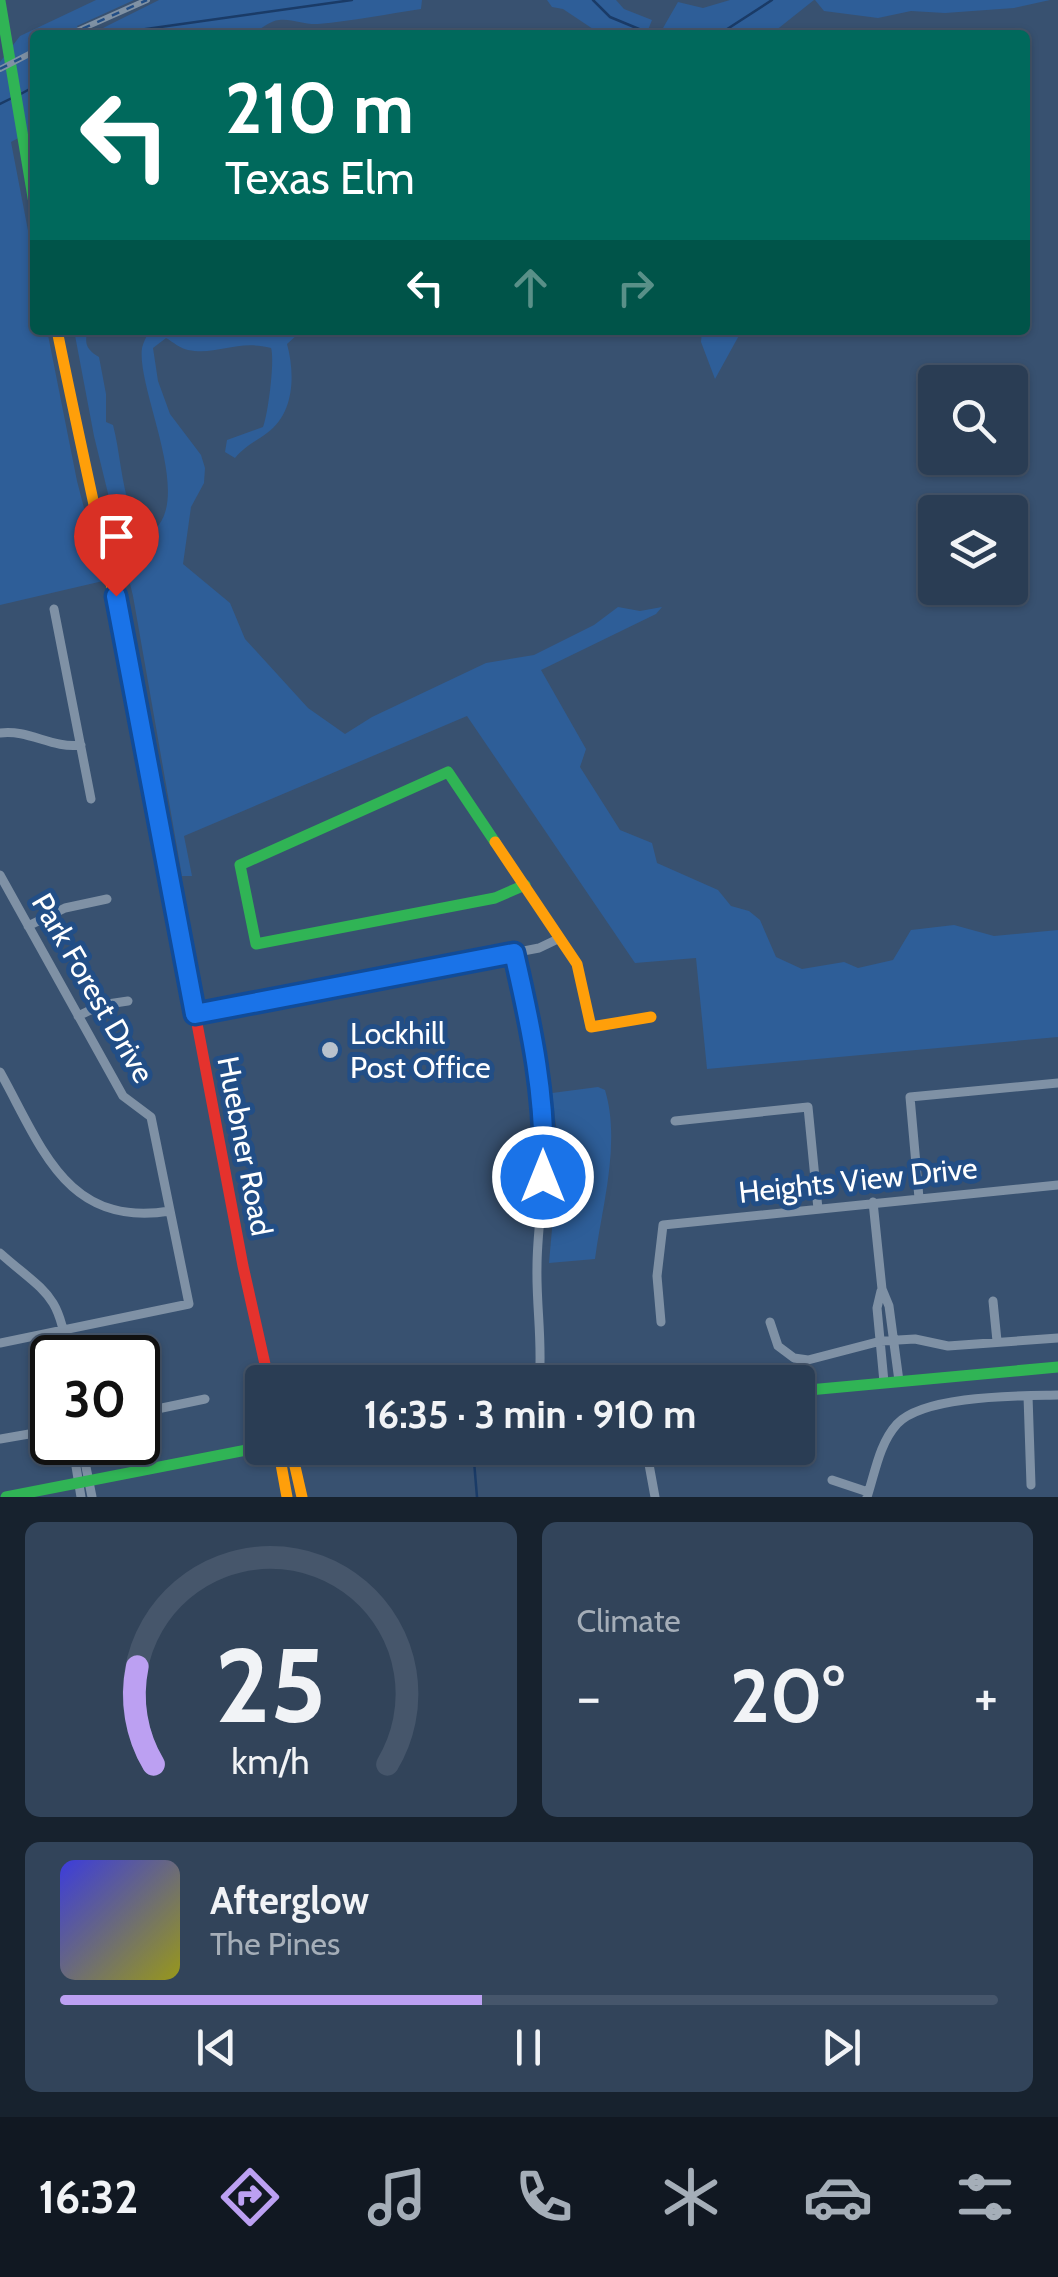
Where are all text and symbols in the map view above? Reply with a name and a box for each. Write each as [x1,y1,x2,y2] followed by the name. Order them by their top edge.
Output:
[225,65,414,151] text: 210 m
[60,70,190,200] icon: left
[225,151,415,205] text: Texas Elm
[398,260,453,315] icon: left
[503,260,558,315] icon: ahead
[608,260,663,315] icon: right
[918,365,1028,605] map controls
[918,365,1028,475] button: search
[74,494,159,597] pin
[918,495,1028,605] button: layers
[89,509,144,564] icon: arrive
[24,887,162,1089] street label: Park Forest Drive
[350,1015,491,1086] place label: Lockhill Post Office
[319,1039,341,1061] marker: Lockhill Post Office
[209,1053,281,1239] street label: Huebner Road
[491,1125,595,1229] position arrow
[737,1149,979,1211] street label: Heights View Drive
[30,1335,160,1465] speed limit sign: 30
[364,1391,696,1438] text: 16:35 · 3 min · 910 m
[577,1601,681,1640] text: Climate
[215,1622,326,1748] text: 25
[730,1650,844,1741] text: 20°
[577,1663,601,1730] text: −
[974,1663,998,1730] text: +
[232,1740,310,1783] text: km/h
[210,1877,369,1924] text: Afterglow
[210,1924,340,1963] text: The Pines
[189,2020,244,2075] icon: previous
[501,2020,556,2075] icon: pause
[814,2020,869,2075] icon: next
[215,2162,285,2232] icon: directions
[362,2162,432,2232] icon: music
[509,2162,579,2232] icon: phone
[656,2162,726,2232] icon: climate
[803,2162,873,2232] icon: car
[950,2162,1020,2232] icon: filters
[38,2170,138,2224] text: 16:32

